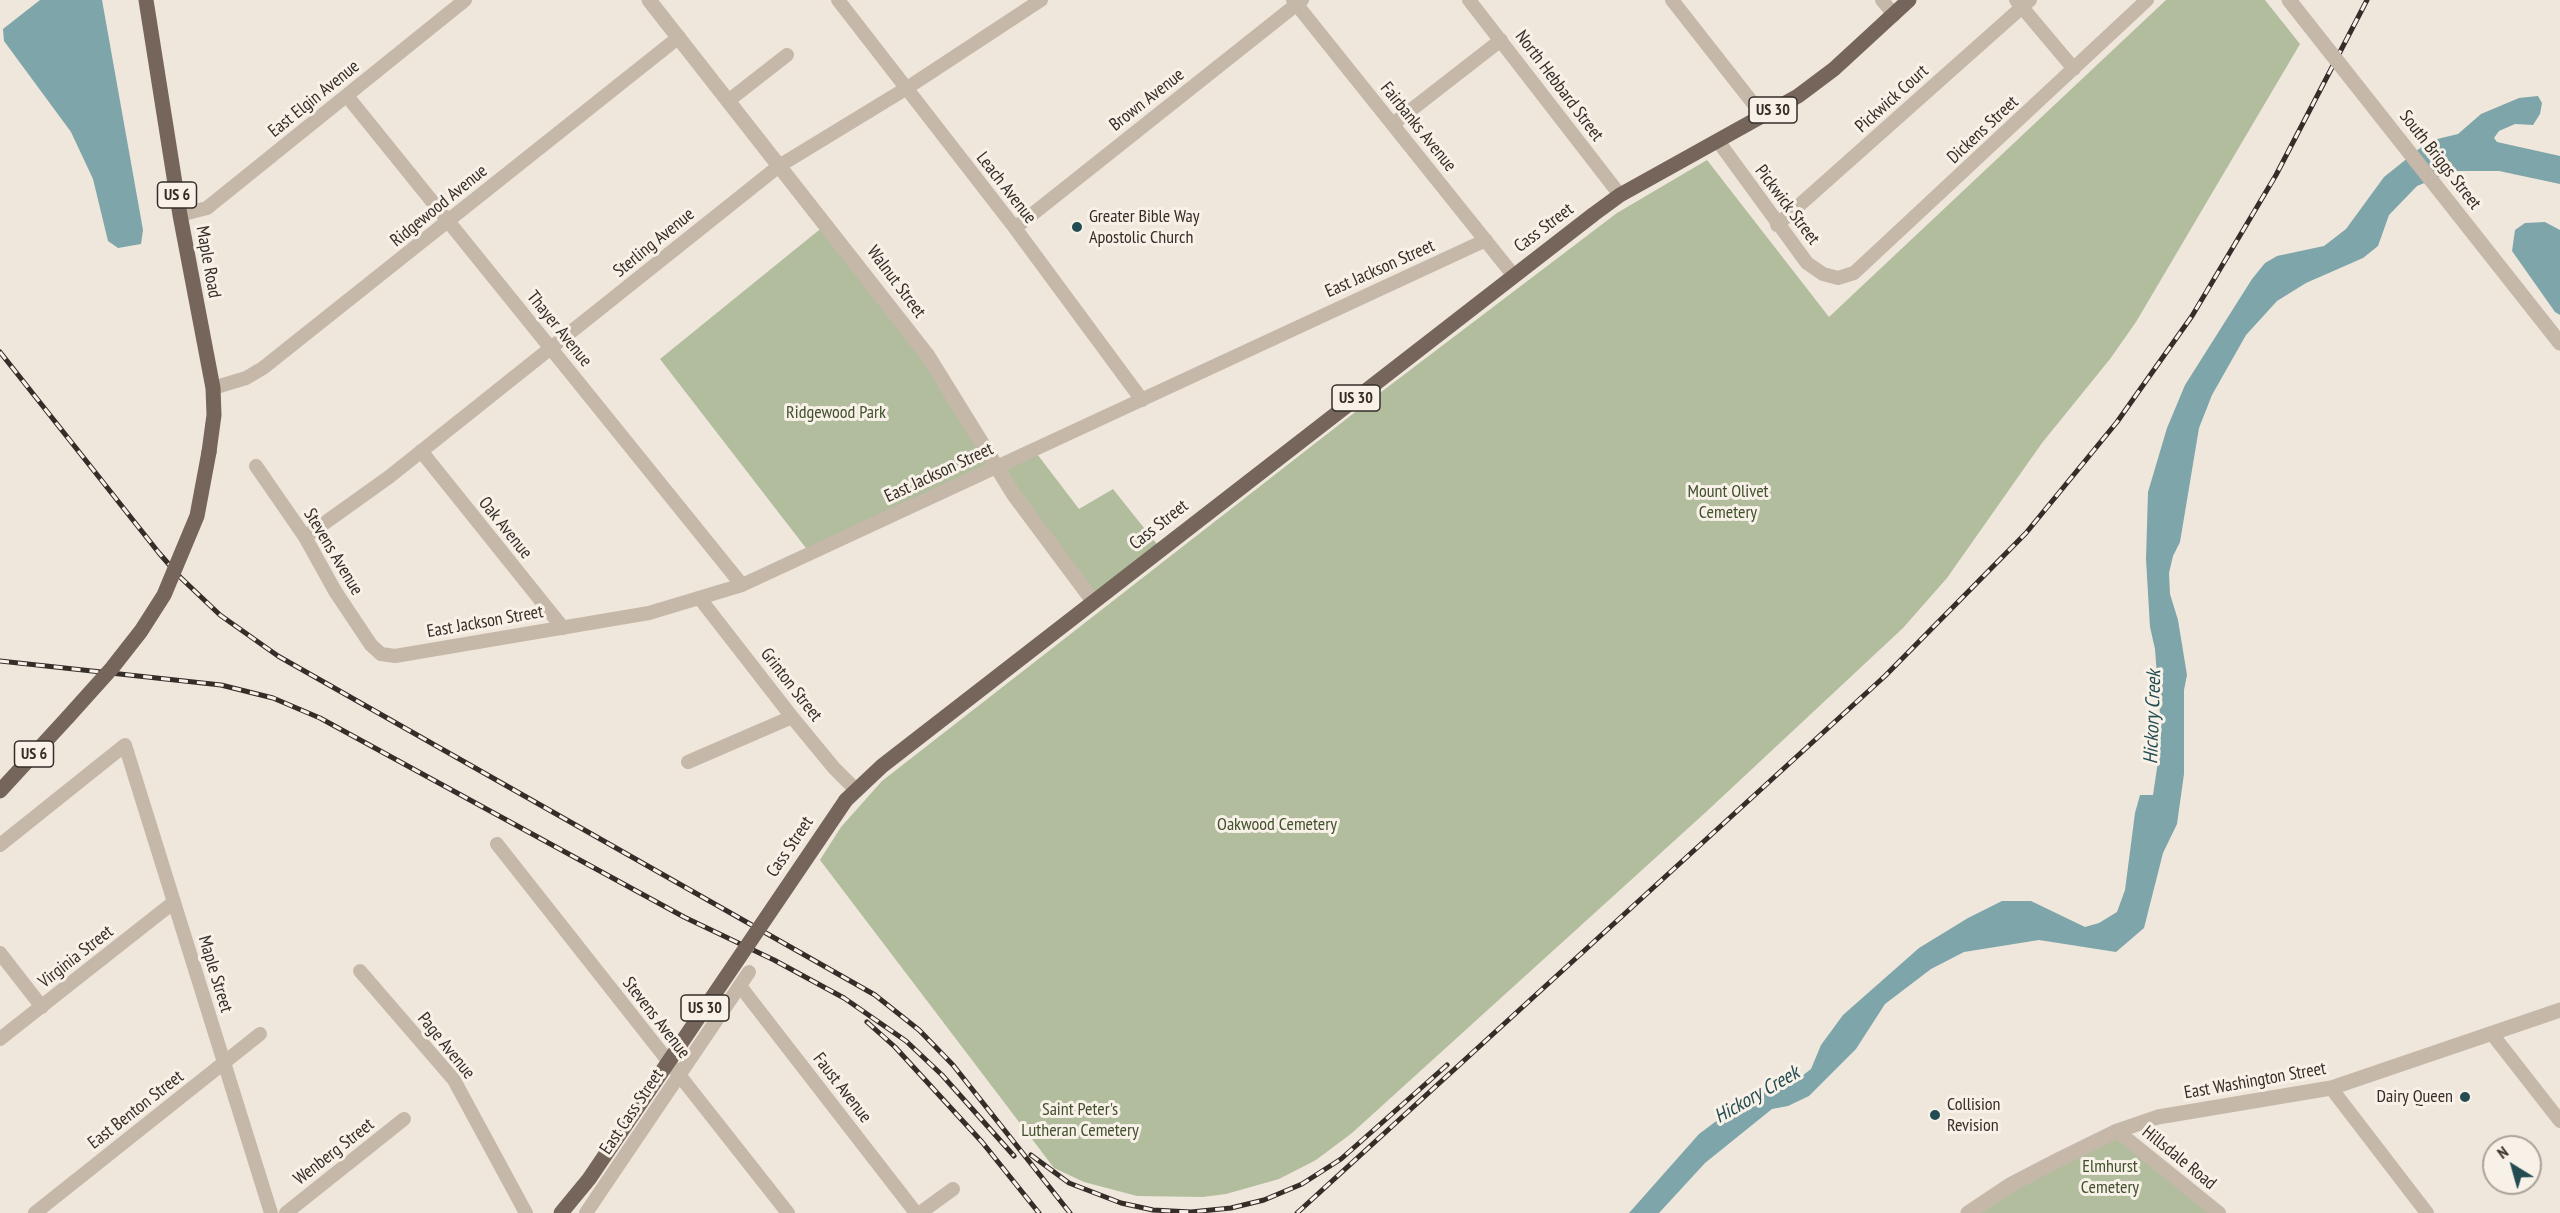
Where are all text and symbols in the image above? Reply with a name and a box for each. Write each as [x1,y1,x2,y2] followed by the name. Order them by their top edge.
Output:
[1510,26,1608,146] street label: North Hebbard Street
[264,56,364,142] street label: East Elgin Avenue
[1851,61,1933,137] street label: Pickwick Court
[1105,64,1189,136] street label: Brown Avenue
[1375,78,1461,176] street label: Fairbanks Avenue
[1943,92,2023,168] street label: Dickens Street
[1749,97,1797,123] road number: US 30
[2395,106,2485,214] street label: South Briggs Street
[971,148,1041,228] street label: Leach Avenue
[386,160,492,252] street label: Ridgewood Avenue
[1750,161,1824,249] street label: Pickwick Street
[158,182,196,208] road number: US 6
[1510,199,1578,257] street label: Cass Street
[609,204,699,282] street label: Sterling Avenue
[1089,206,1200,248] place label: Greater Bible Way Apostolic Church
[1070,220,1084,234] marker: Greater Bible Way Apostolic Church
[191,224,225,300] street label: Maple Road
[1322,235,1438,303] street label: East Jackson Street
[862,242,930,322] street label: Walnut Street
[522,287,596,371] street label: Thayer Avenue
[1332,385,1380,411] road number: US 30
[786,402,886,424] park label: Ridgewood Park
[881,438,997,508] street label: East Jackson Street
[1687,481,1769,524] park label: Mount Olivet Cemetery
[474,493,536,563] street label: Oak Avenue
[1125,495,1193,555] street label: Cass Street
[299,505,367,599] street label: Stevens Avenue
[425,601,545,643] street label: East Jackson Street
[756,644,826,726] street label: Grinton Street
[2139,670,2167,764] water label: Hickory Creek
[15,741,54,767] road number: US 6
[762,813,818,881] street label: Cass Street
[1217,814,1337,836] park label: Oakwood Cemetery
[34,921,118,993] street label: Virginia Street
[193,933,237,1015] street label: Maple Street
[618,973,694,1063] street label: Stevens Avenue
[681,995,729,1021] road number: US 30
[413,1008,479,1084] street label: Page Avenue
[808,1049,876,1127] street label: Faust Avenue
[2182,1058,2328,1104] street label: East Washington Street
[1710,1061,1804,1129] water label: Hickory Creek
[596,1065,668,1159] street label: East Cass Street
[84,1066,188,1154] street label: East Benton Street
[2377,1086,2453,1108] place label: Dairy Queen
[2458,1090,2472,1104] marker: Dairy Queen
[1947,1094,2000,1136] place label: Collision Revision
[1021,1099,1139,1142] park label: Saint Peter's Lutheran Cemetery
[1928,1108,1942,1122] marker: Collision Revision
[290,1114,378,1190] street label: Wenberg Street
[2138,1122,2220,1194] street label: Hillsdale Road
[2482,1135,2542,1195] north arrow
[2493,1142,2512,1163] text: N
[2081,1156,2139,1198] park label: Elmhurst Cemetery

